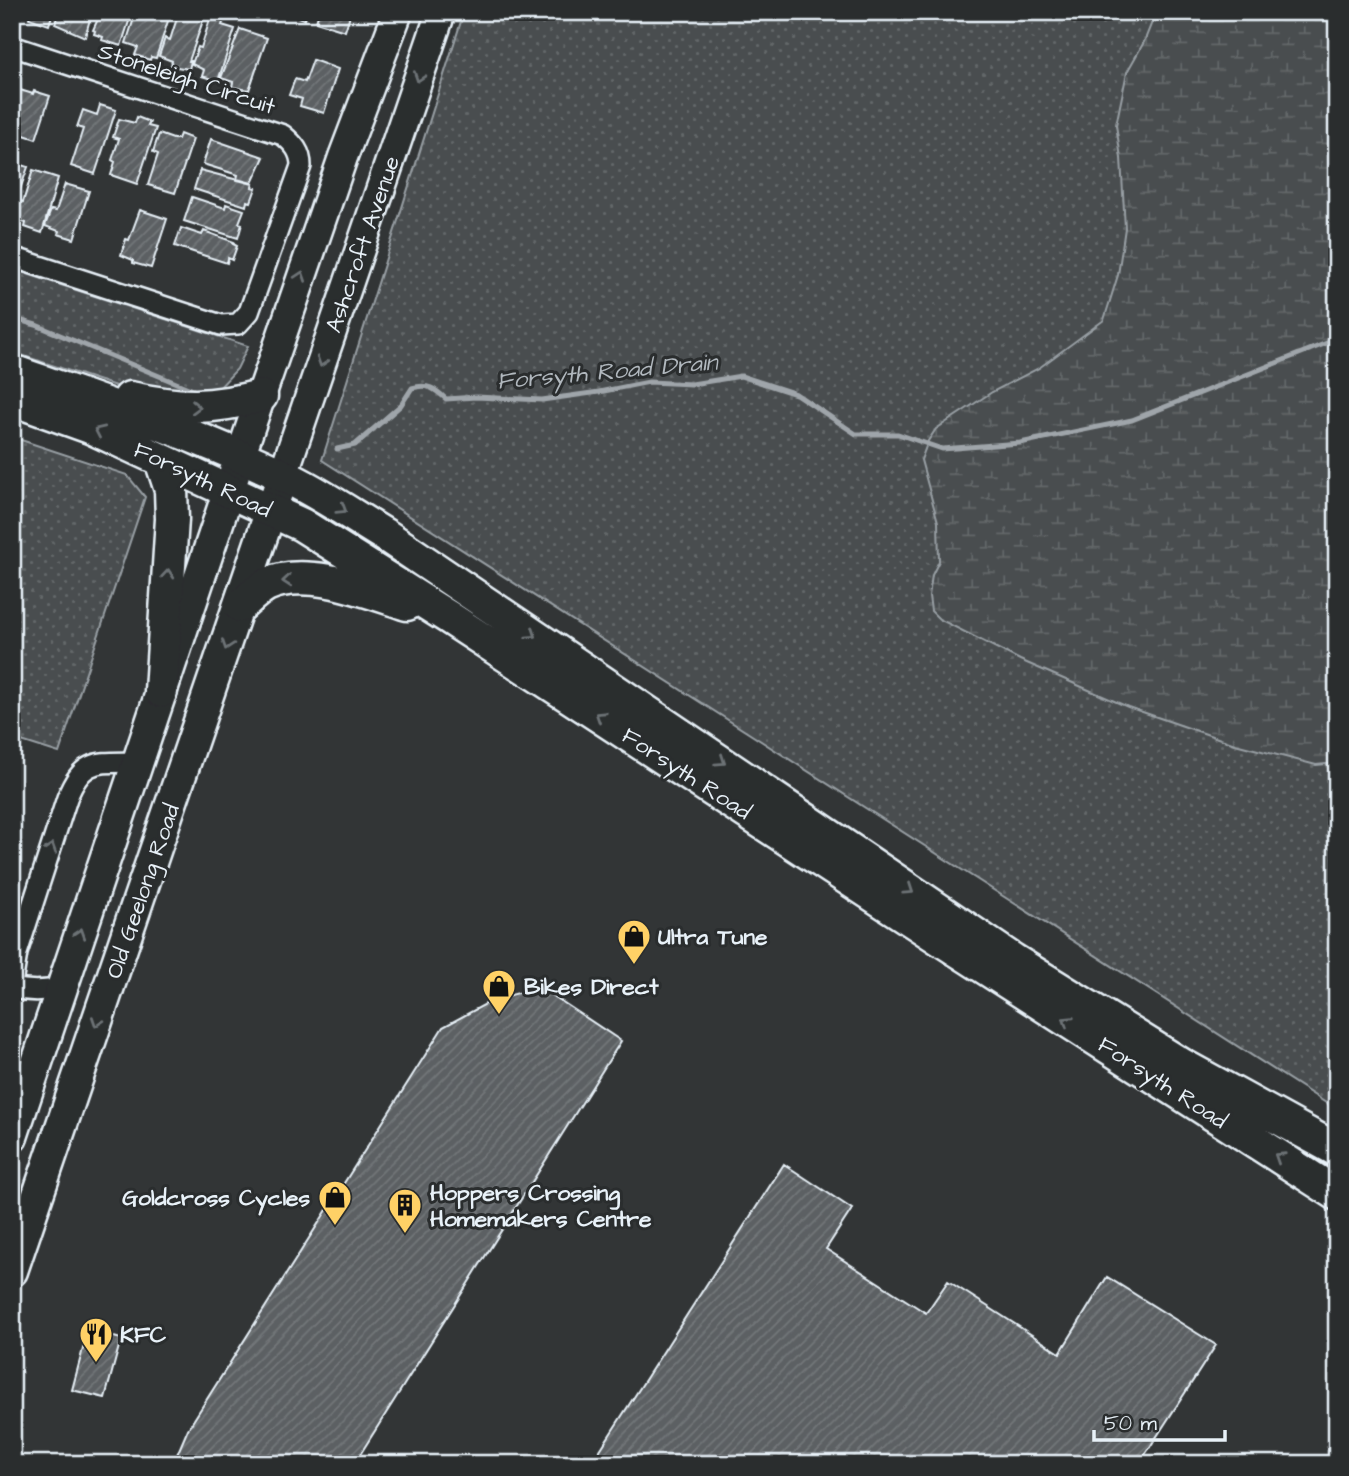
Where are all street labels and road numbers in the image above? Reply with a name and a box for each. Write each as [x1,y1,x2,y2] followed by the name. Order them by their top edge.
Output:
[94,35,280,124] street label: Stoneleigh Circuit
[318,152,408,337] street label: Ashcroft Avenue
[128,434,277,527] street label: Forsyth Road
[615,720,758,829] street label: Forsyth Road
[98,800,189,983] street label: Old Geelong Road
[1091,1029,1234,1138] street label: Forsyth Road

